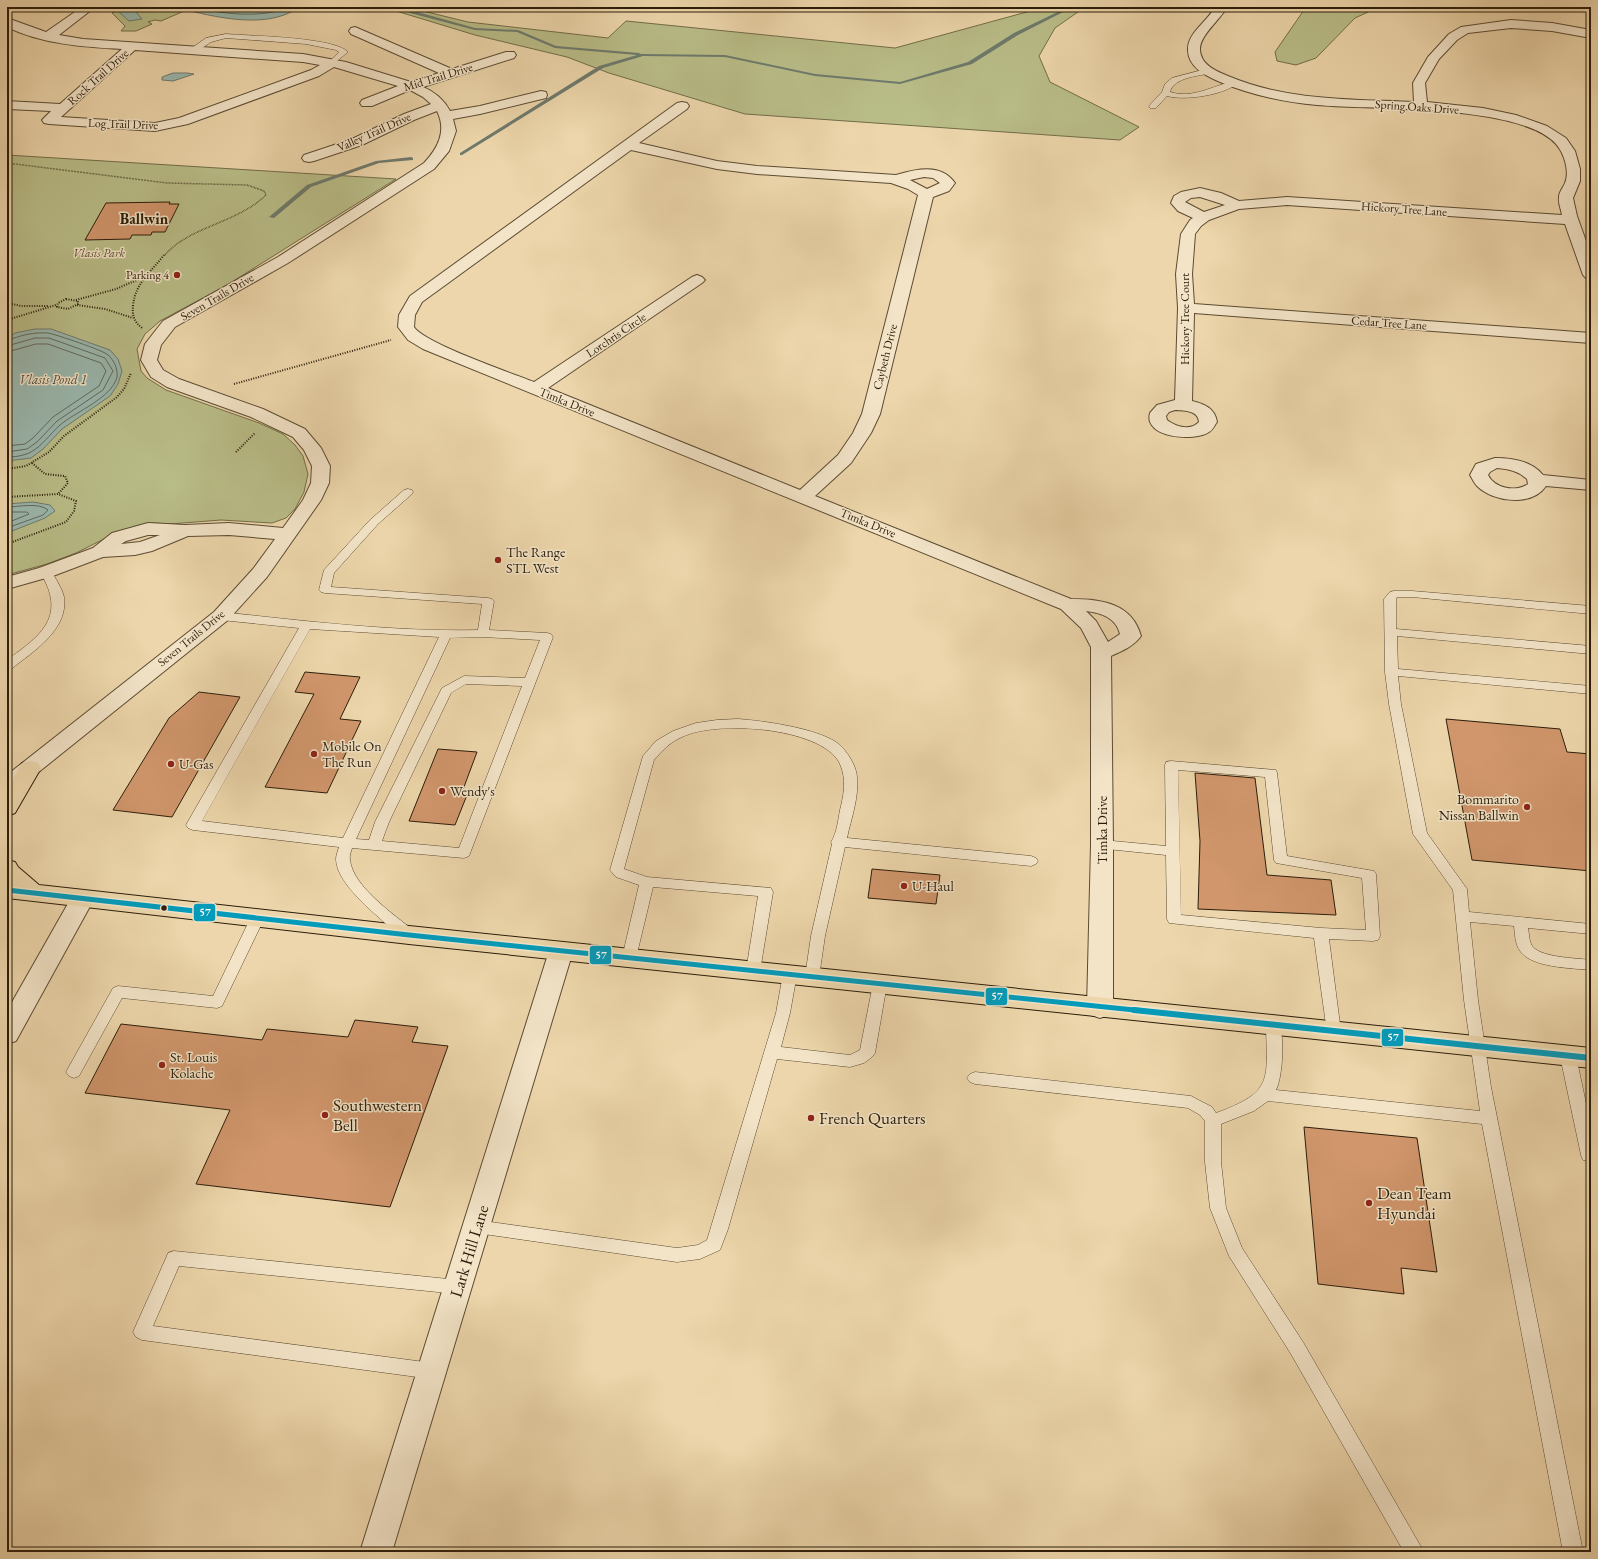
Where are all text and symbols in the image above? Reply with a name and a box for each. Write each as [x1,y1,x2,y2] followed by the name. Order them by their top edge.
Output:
[64,45,132,109] street label: Rock Trail Drive
[401,59,475,95] street label: Mid Trail Drive
[1374,96,1460,118] street label: Spring Oaks Drive
[335,108,414,155] street label: Valley Trail Drive
[88,115,159,133] street label: Log Trail Drive
[1361,198,1448,220] street label: Hickory Tree Lane
[120,209,169,228] district label: Ballwin
[73,245,126,261] park label: Vlasis Park
[126,267,169,283] place label: Parking 4
[177,269,257,324] street label: Seven Trails Drive
[172,270,182,280] marker: Parking 4
[1177,273,1193,365] street label: Hickory Tree Court
[583,309,649,361] street label: Lorchris Circle
[1351,312,1428,334] street label: Cedar Tree Lane
[869,322,901,392] street label: Caybeth Drive
[19,371,87,388] water label: Vlasis Pond 1
[537,384,598,421] street label: Timka Drive
[838,505,899,542] street label: Timka Drive
[506,543,566,577] place label: The Range STL West
[493,555,503,565] marker: The Range STL West
[154,606,228,670] street label: Seven Trails Drive
[322,737,382,771] place label: Mobile On The Run
[309,749,319,759] marker: Mobile On The Run
[179,755,214,773] place label: U-Gas
[166,759,176,769] marker: U-Gas
[450,782,495,800] place label: Wendy's
[437,786,447,796] marker: Wendy's
[1439,790,1520,824] place label: Bommarito Nissan Ballwin
[1093,795,1111,864] street label: Timka Drive
[1522,802,1532,812] marker: Bommarito Nissan Ballwin
[912,877,954,895] place label: U-Haul
[899,881,909,891] marker: U-Haul
[159,903,169,913] unlabelled marker
[193,903,216,922] line badge: 57
[199,905,211,919] text: 57
[589,945,612,965] line badge: 57
[595,948,607,962] text: 57
[985,987,1008,1006] line badge: 57
[991,989,1003,1003] text: 57
[1381,1028,1404,1047] line badge: 57
[1387,1030,1399,1044] text: 57
[170,1048,218,1082] place label: St. Louis Kolache
[157,1060,167,1070] marker: St. Louis Kolache
[333,1094,422,1136] place label: Southwestern Bell
[819,1107,926,1129] place label: French Quarters
[320,1110,330,1120] marker: Southwestern Bell
[806,1113,816,1123] marker: French Quarters
[1377,1182,1452,1224] place label: Dean Team Hyundai
[1364,1198,1374,1208] marker: Dean Team Hyundai
[445,1202,494,1300] street label: Lark Hill Lane

